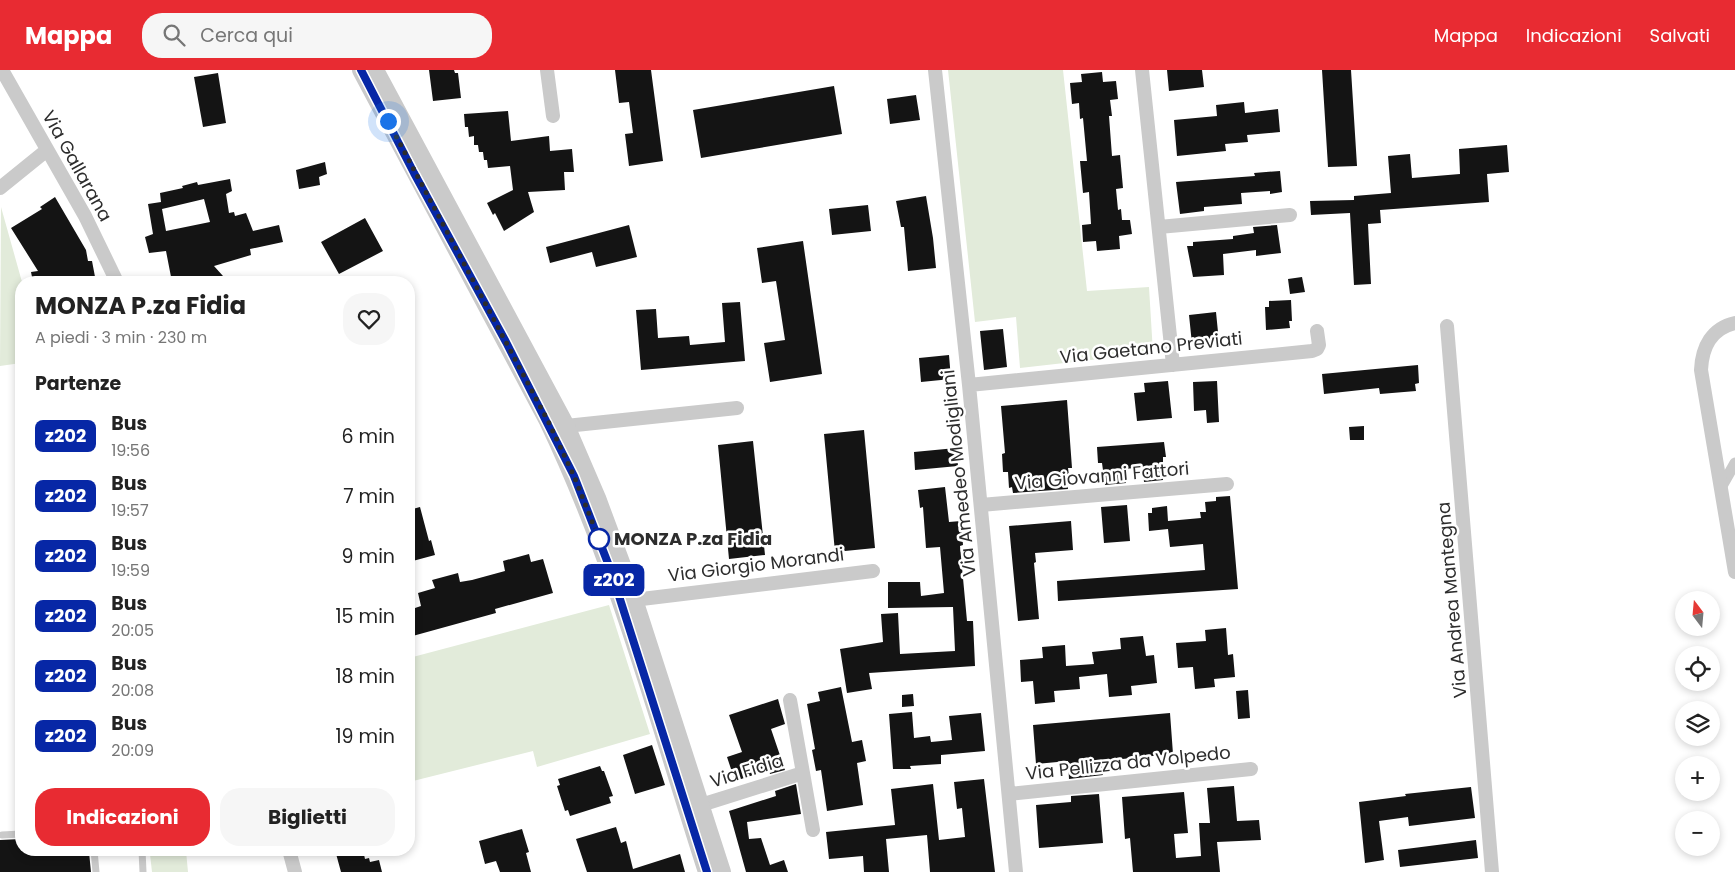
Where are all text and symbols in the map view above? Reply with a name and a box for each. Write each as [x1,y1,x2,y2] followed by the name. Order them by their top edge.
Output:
[142,13,492,58] search box
[25,19,112,52] text: Mappa
[160,21,188,49] icon: search
[200,22,293,49] text: Cerca qui
[1434,23,1498,48] text: Mappa
[1526,23,1622,48] text: Indicazioni
[1650,23,1710,48] text: Salvati
[37,106,118,226] street label: Via Gallarana
[376,109,401,134] your location
[35,289,246,322] text: MONZA P.za Fidia
[343,293,395,345] button: heart
[1058,325,1243,370] street label: Via Gaetano Previati
[35,326,207,349] text: A piedi · 3 min · 230 m
[935,368,982,578] street label: Via Amedeo Modigliani
[35,370,121,397] text: Partenze
[111,410,147,437] text: Bus
[45,423,86,448] text: z202
[341,423,395,450] text: 6 min
[111,439,150,462] text: 19:56
[1014,455,1190,496] street label: Via Giovanni Fattori
[111,470,147,497] text: Bus
[45,483,86,508] text: z202
[343,483,395,510] text: 7 min
[111,499,149,522] text: 19:57
[1430,501,1473,699] street label: Via Andrea Mantegna
[614,526,772,551] place label: MONZA P.za Fidia
[588,528,610,550] marker: MONZA P.za Fidia
[111,530,147,557] text: Bus
[666,541,845,588] street label: Via Giorgio Morandi
[45,543,86,568] text: z202
[342,543,395,570] text: 9 min
[111,559,150,582] text: 19:59
[579,564,649,596] line badge: z202
[593,567,635,592] text: z202
[111,590,147,617] text: Bus
[1675,591,1720,636] north arrow
[1675,591,1720,856] map controls
[45,603,86,628] text: z202
[336,603,395,630] text: 15 min
[111,619,154,642] text: 20:05
[1675,646,1720,691] button: locate
[111,650,147,677] text: Bus
[45,663,86,688] text: z202
[335,663,395,690] text: 18 min
[111,679,154,702] text: 20:08
[1675,701,1720,746] button: layers
[111,710,147,737] text: Bus
[45,723,86,748] text: z202
[335,723,395,750] text: 19 min
[111,739,154,762] text: 20:09
[1024,739,1232,786] street label: Via Pellizza da Volpedo
[707,747,787,794] street label: Via Fidia
[1675,756,1720,801] button: +
[35,788,210,846] button: Indicazioni
[220,788,395,846] button: Biglietti
[1675,811,1720,856] button: −

